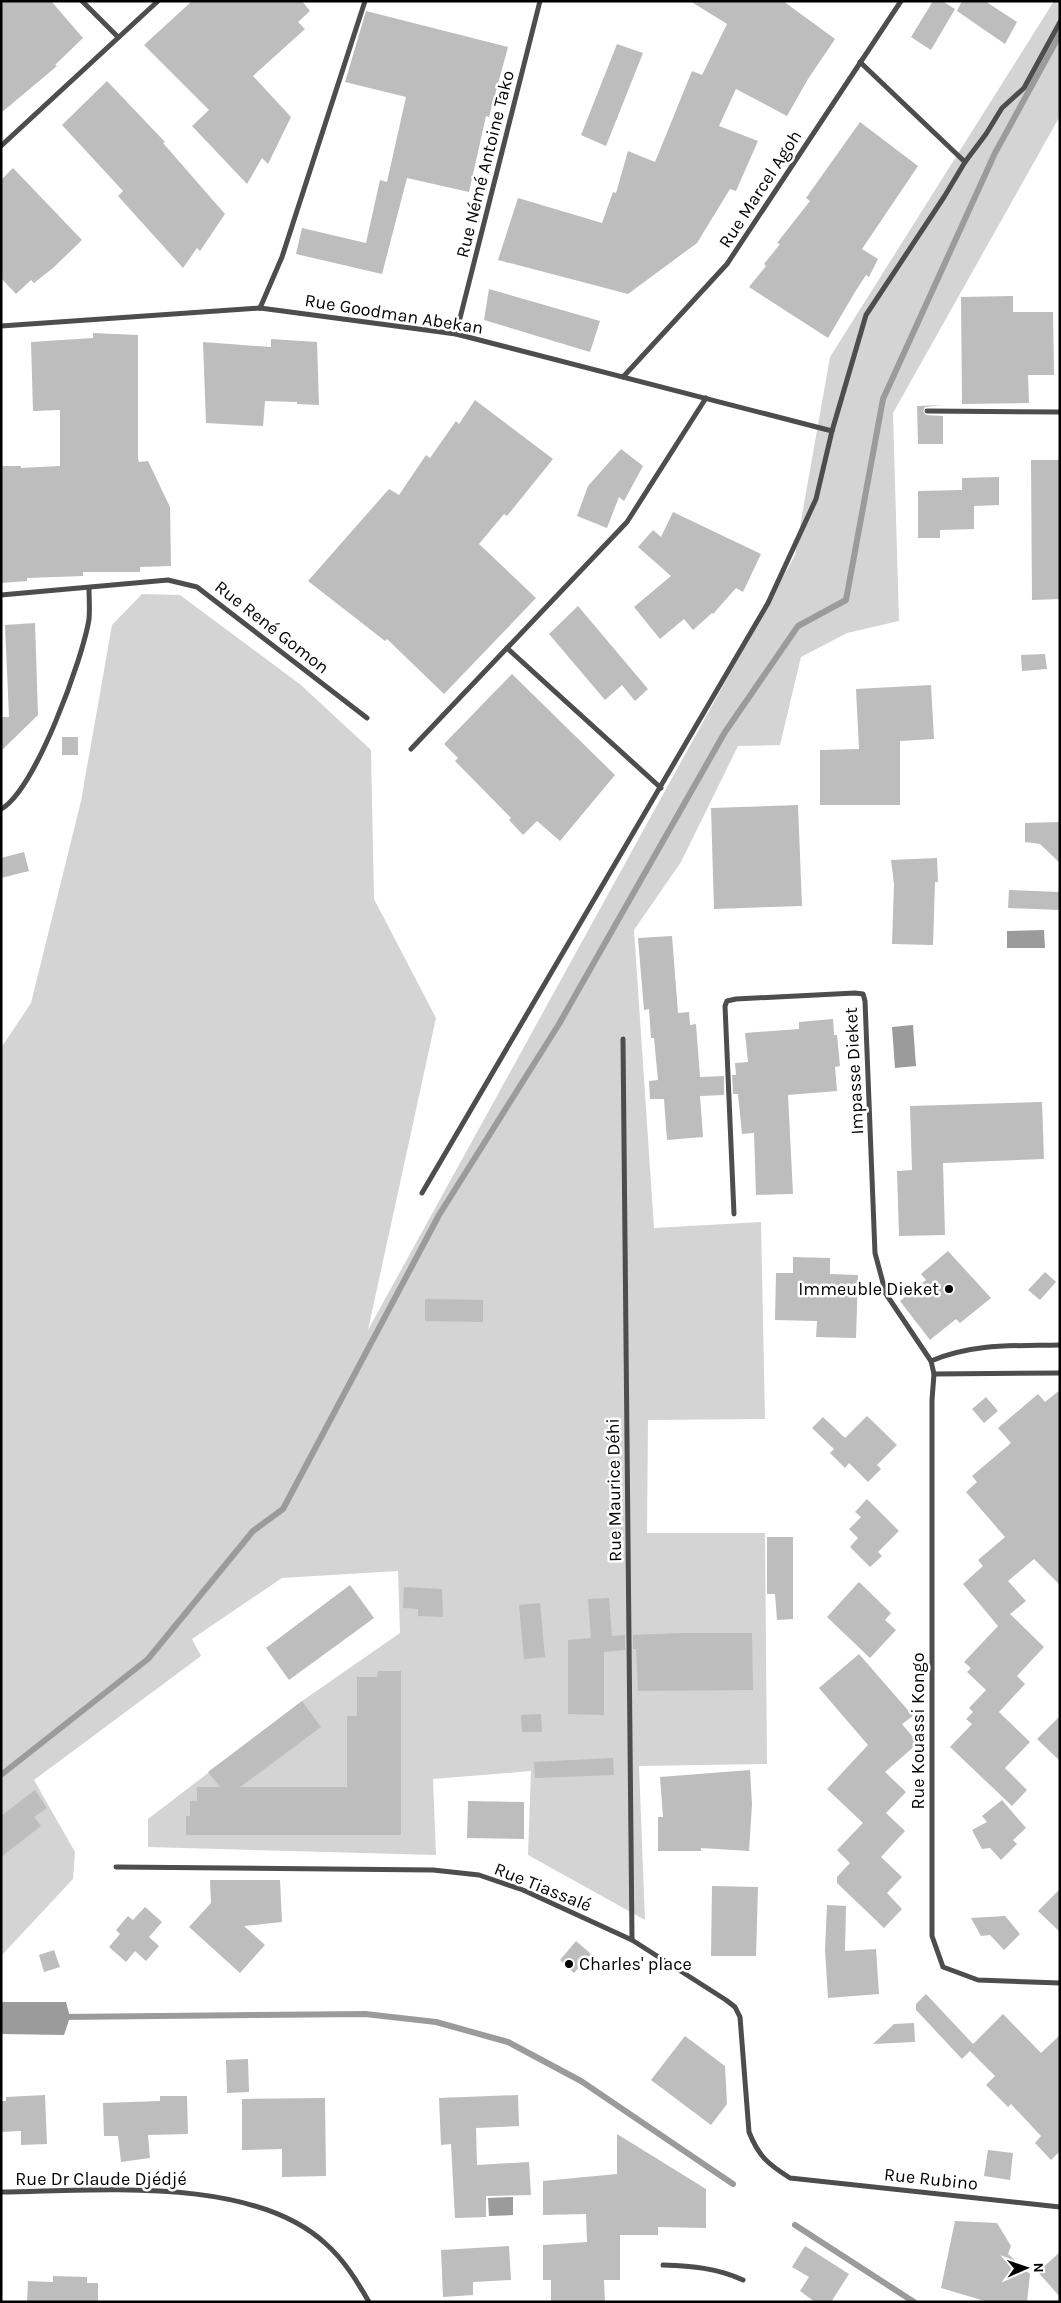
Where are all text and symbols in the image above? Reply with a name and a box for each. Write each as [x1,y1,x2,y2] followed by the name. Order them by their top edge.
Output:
[451,68,519,260] street label: Rue Némé Antoine Tako
[714,126,806,252] street label: Rue Marcel Agoh
[303,289,485,339] street label: Rue Goodman Abekan
[210,576,334,678] street label: Rue René Gomon
[840,1007,868,1135] street label: Impasse Dieket
[798,1278,939,1300] place label: Immeuble Dieket
[943,1283,955,1295] marker: Immeuble Dieket
[602,1418,626,1562] street label: Rue Maurice Déhi
[907,1652,929,1810] street label: Rue Kouassi Kongo
[491,1858,595,1916] street label: Rue Tiassalé
[579,1953,692,1975] place label: Charles' place
[563,1958,575,1970] marker: Charles' place
[883,2163,979,2195] street label: Rue Rubino
[15,2168,187,2190] street label: Rue Dr Claude Djédjé
[1001,2243,1051,2293] north arrow
[1030,2262,1047,2273] text: N

